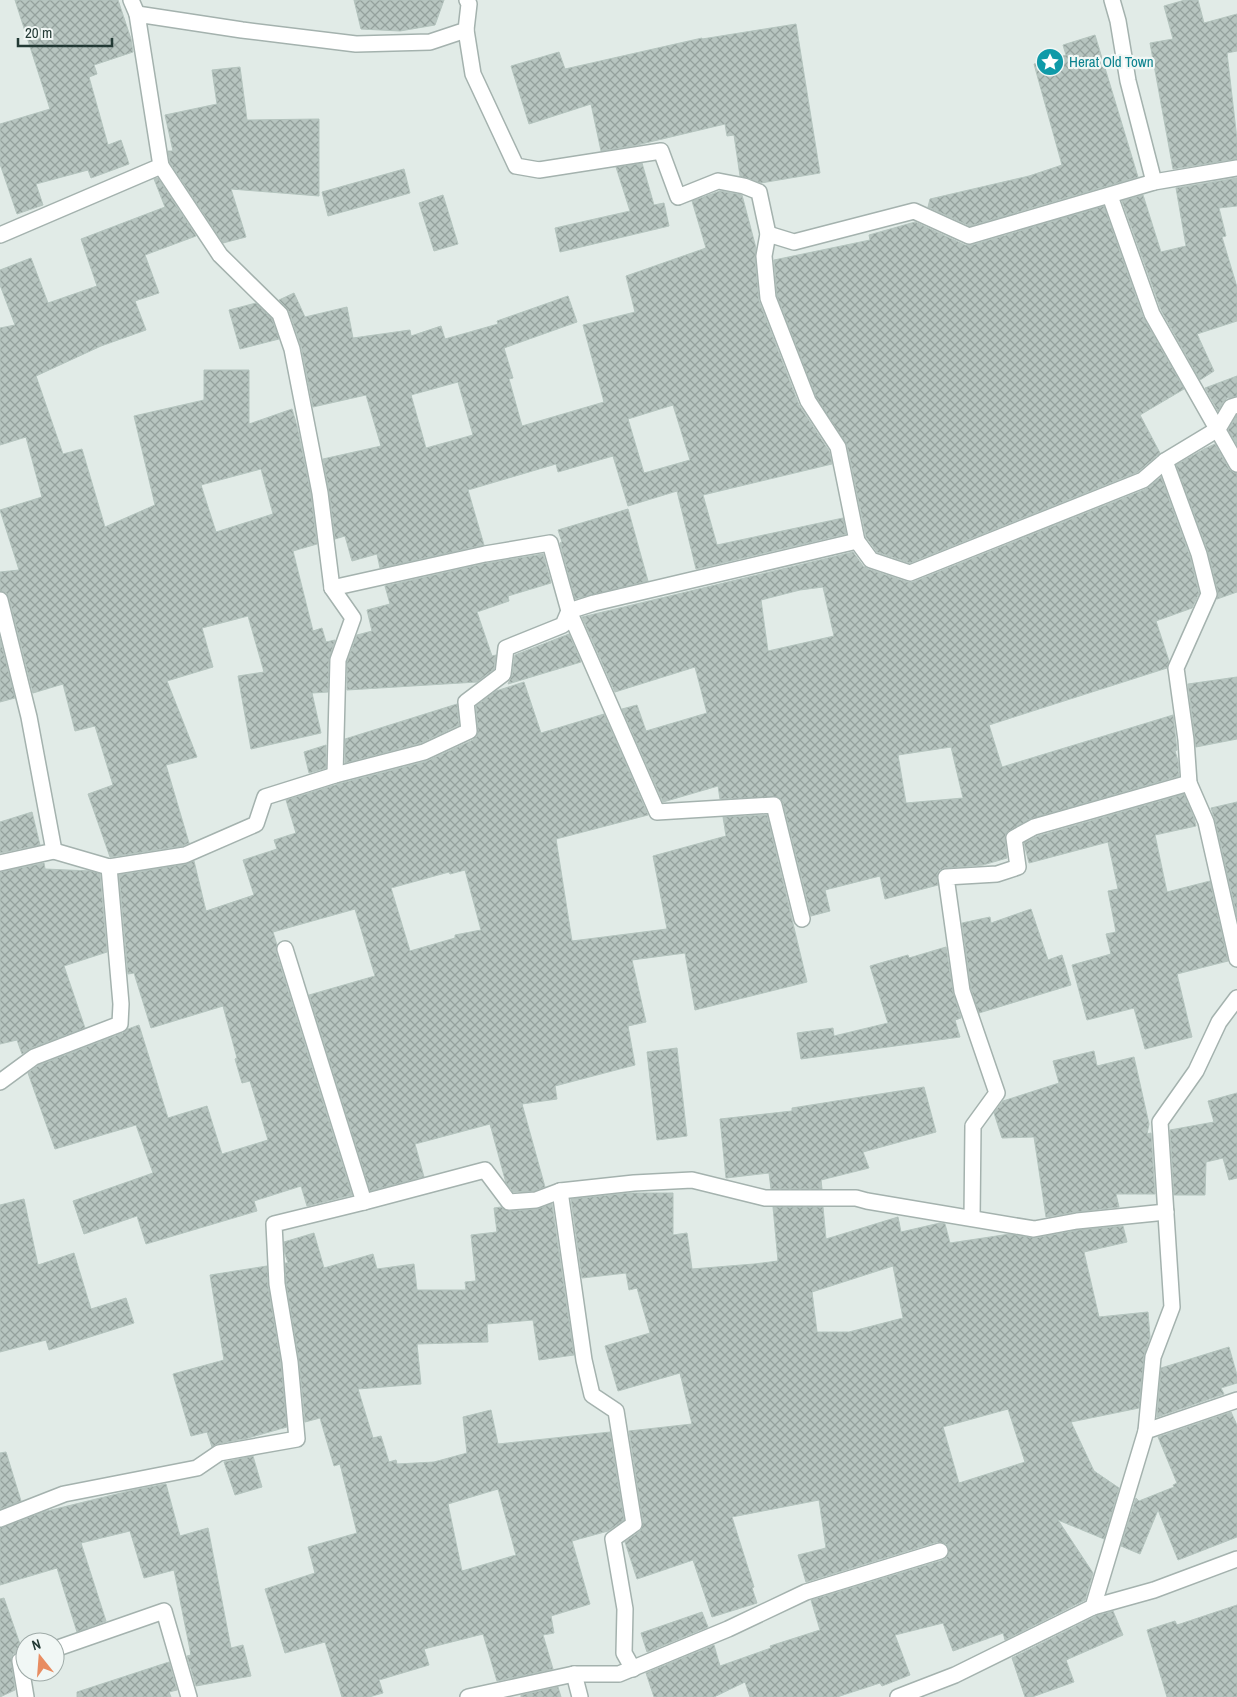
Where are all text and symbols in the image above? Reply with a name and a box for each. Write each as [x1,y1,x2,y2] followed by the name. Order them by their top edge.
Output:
[18,15,111,47] scale bar
[25,22,52,43] text: 20 m
[1035,47,1065,77] place icon: Herat Old Town
[1069,51,1154,72] place label: Herat Old Town
[15,1632,65,1682] north arrow
[30,1635,43,1654] text: N

